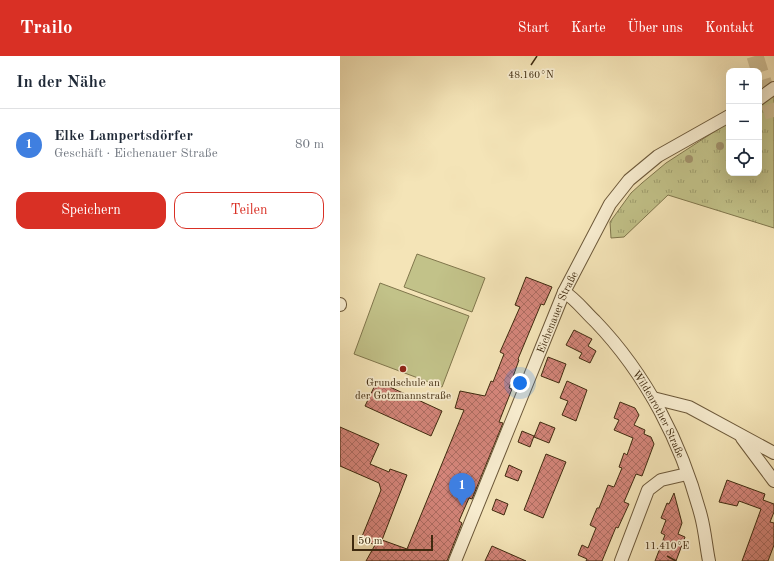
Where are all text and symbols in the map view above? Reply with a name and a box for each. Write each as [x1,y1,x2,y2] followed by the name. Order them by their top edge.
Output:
[20,19,73,38] text: Trailo
[518,21,549,35] text: Start
[571,21,606,35] text: Karte
[628,21,683,35] text: Über uns
[705,21,754,35] text: Kontakt
[726,68,762,176] map controls
[726,68,762,104] button: +
[508,70,554,80] text: 48.160°N
[16,74,106,91] text: In der Nähe
[726,104,762,140] button: −
[54,129,193,144] text: Elke Lampertsdörfer
[25,138,33,151] text: 1
[295,138,324,151] text: 80 m
[726,140,762,176] button: locate
[54,147,218,160] text: Geschäft · Eichenauer Straße
[16,192,166,229] button: Speichern
[174,192,324,229] button: Teilen
[536,270,581,355] street label: Eichenauer Straße
[398,364,408,374] marker: Grundschule an der Gotzmannstraße
[630,369,685,460] street label: Wildenrother Straße
[510,373,530,393] your location
[355,378,451,402] place label: Grundschule an der Gotzmannstraße
[449,473,475,506] pin: 1
[352,533,433,552] scale bar
[358,536,383,547] text: 50 m
[645,541,689,551] text: 11.410°E

